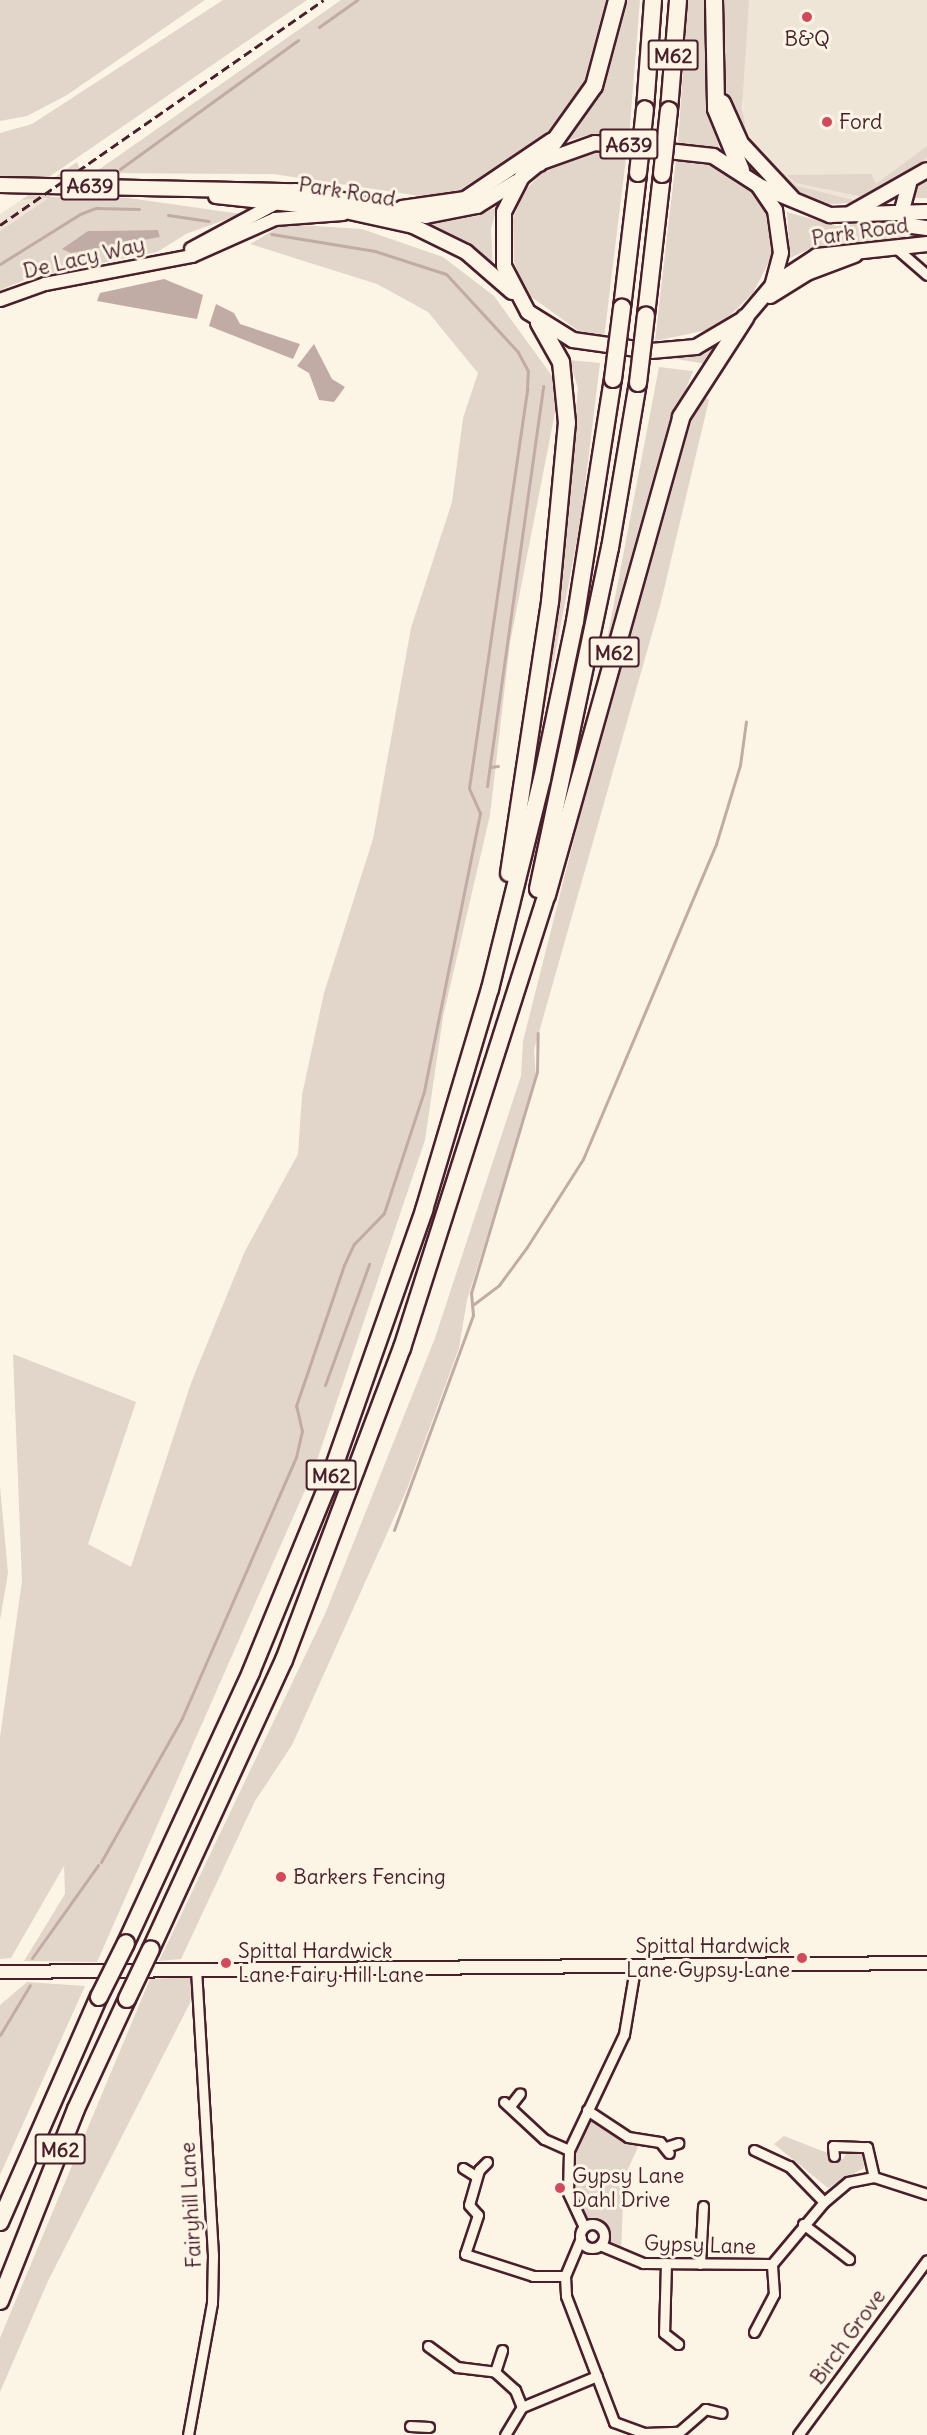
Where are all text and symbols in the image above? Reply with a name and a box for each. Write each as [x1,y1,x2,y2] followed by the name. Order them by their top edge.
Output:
[800,10,814,24] marker: B&Q
[784,26,830,52] place label: B&Q
[648,38,698,72] road number: M62
[839,109,882,135] place label: Ford
[820,115,834,129] marker: Ford
[599,127,659,161] road number: A639
[60,168,120,202] road number: A639
[297,172,397,212] street label: Park Road
[810,213,910,251] street label: Park Road
[21,232,147,284] street label: De Lacy Way
[588,635,640,669] road number: M62
[306,1458,356,1492] road number: M62
[293,1864,446,1890] place label: Barkers Fencing
[274,1870,288,1884] marker: Barkers Fencing
[626,1933,790,1983] place label: Spittal Hardwick Lane Gypsy Lane
[238,1938,424,1988] place label: Spittal Hardwick Lane Fairy Hill Lane
[795,1951,809,1965] marker: Spittal Hardwick Lane Gypsy Lane
[219,1956,233,1970] marker: Spittal Hardwick Lane Fairy Hill Lane
[34,2132,86,2166] road number: M62
[175,2141,207,2269] street label: Fairyhill Lane
[572,2163,684,2213] place label: Gypsy Lane Dahl Drive
[553,2181,567,2195] marker: Gypsy Lane Dahl Drive
[643,2230,757,2260] street label: Gypsy Lane
[805,2284,891,2390] street label: Birch Grove

